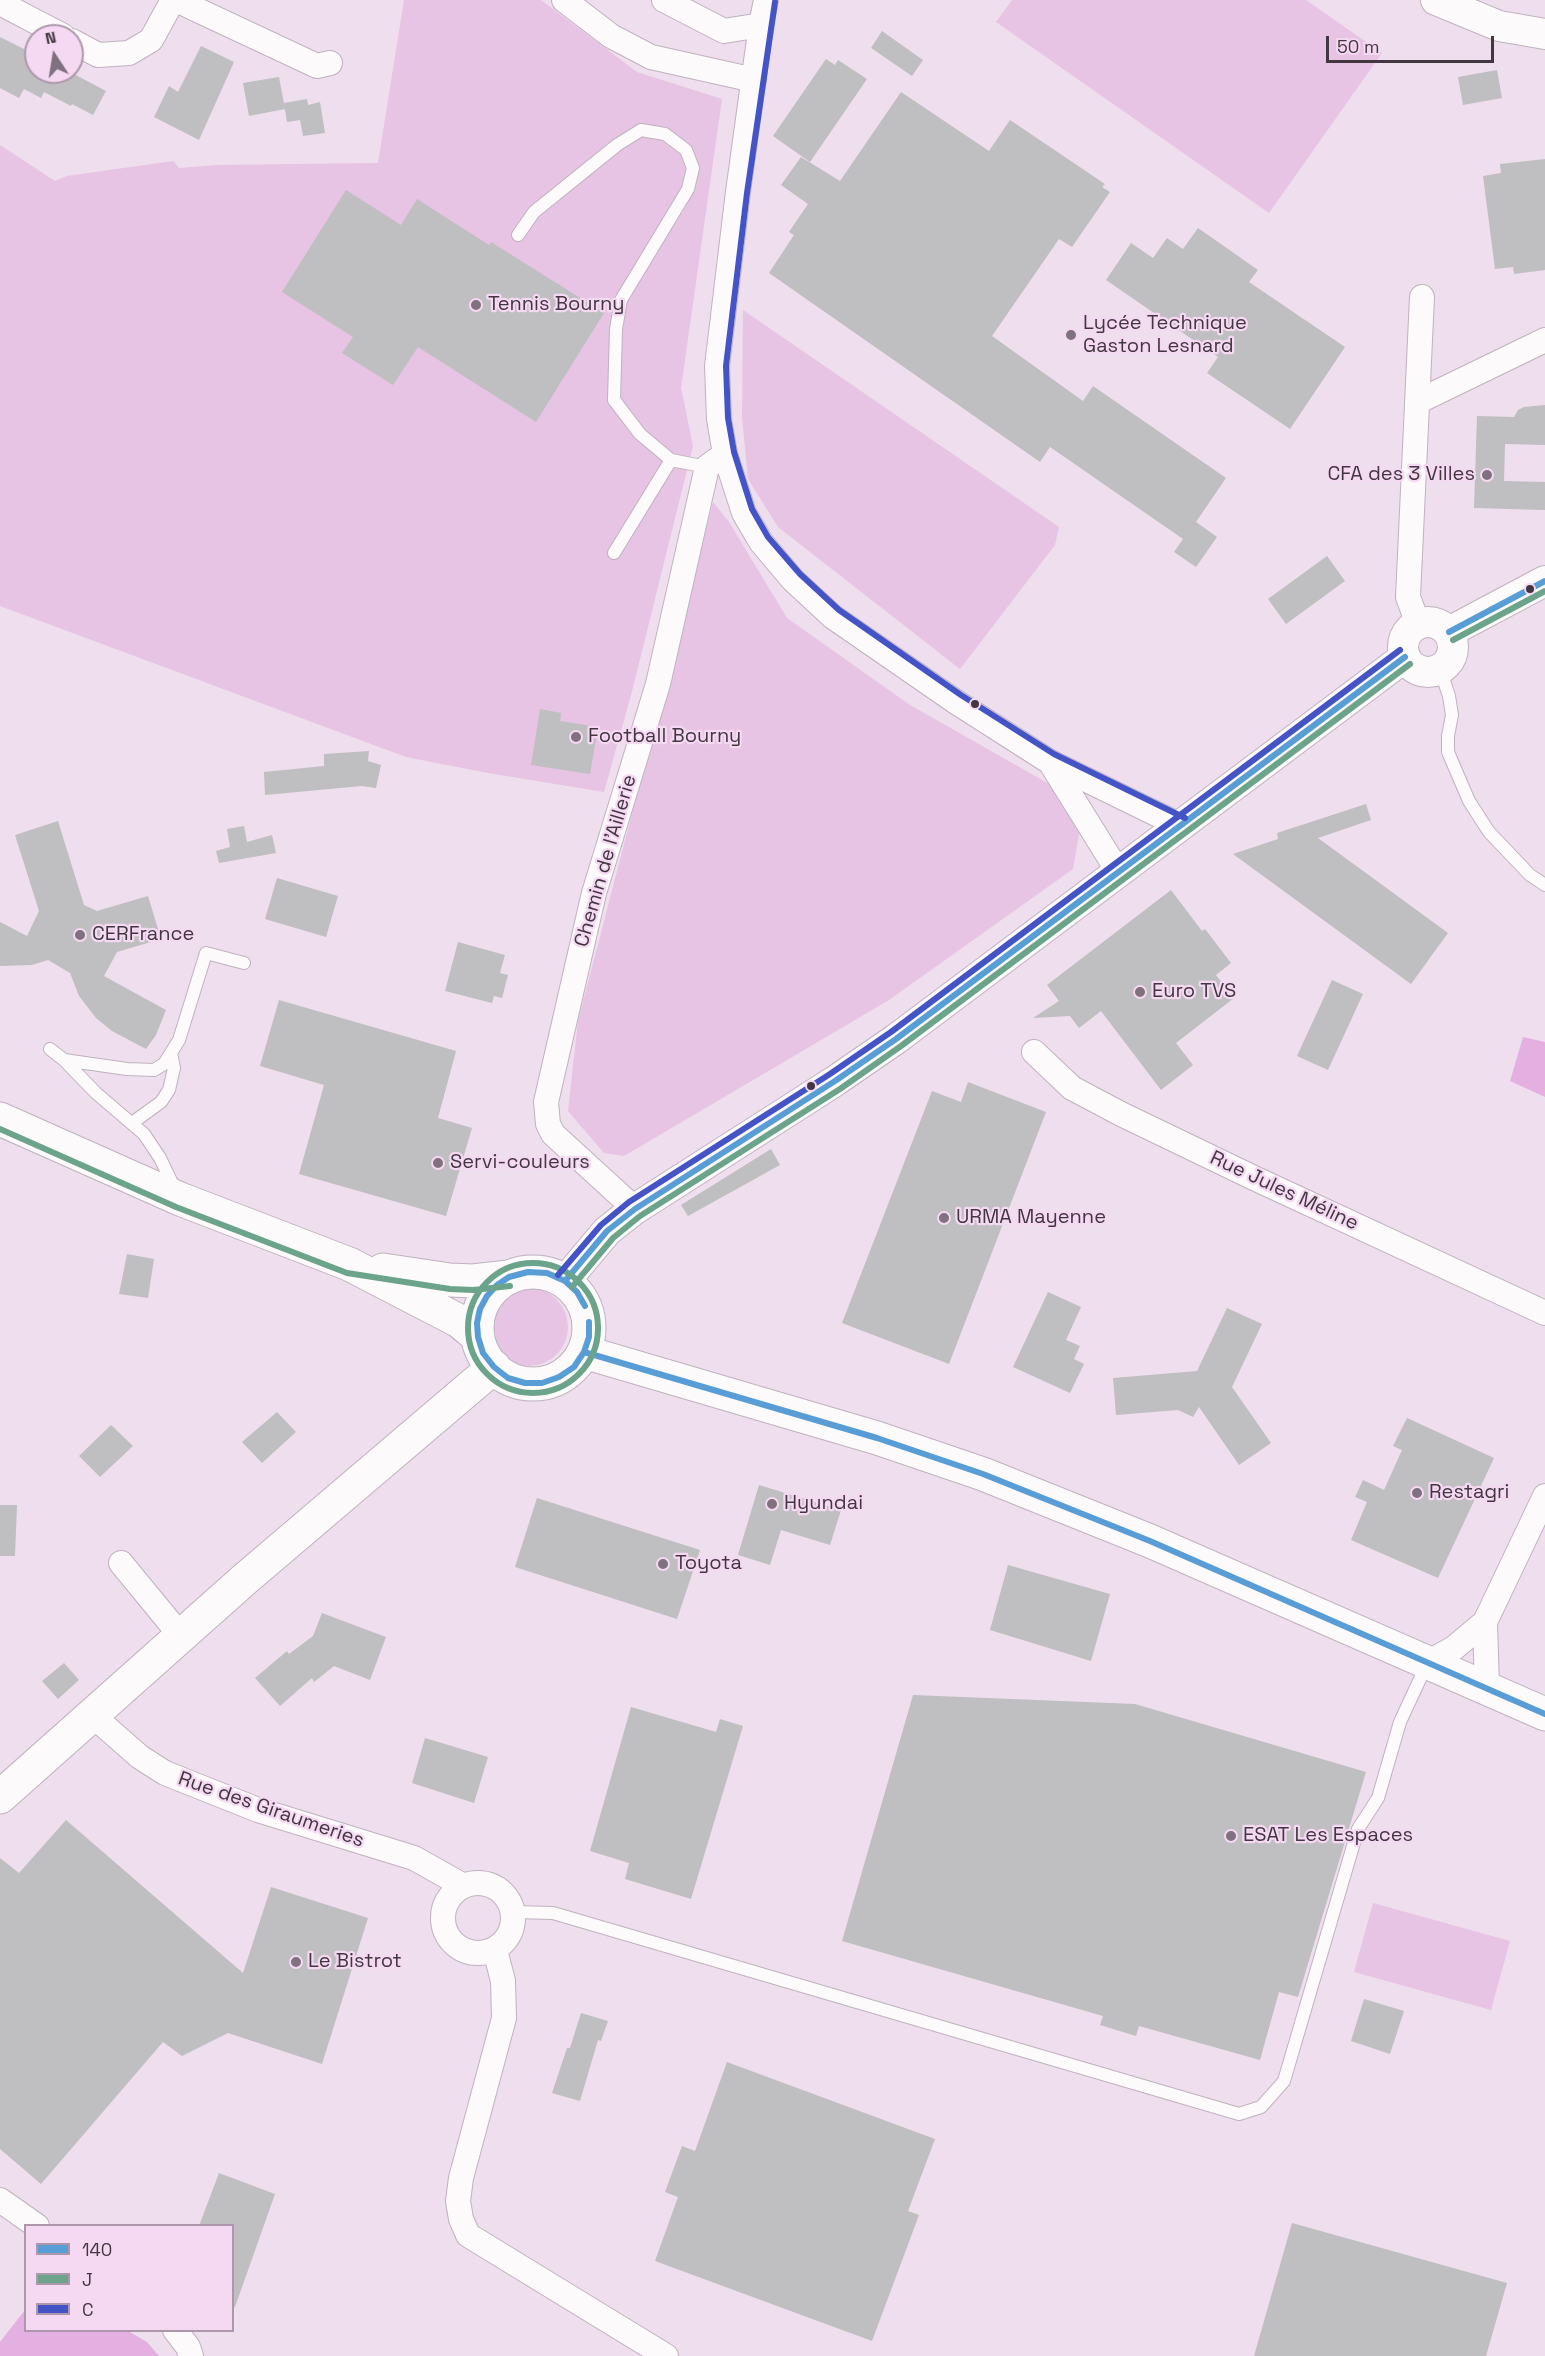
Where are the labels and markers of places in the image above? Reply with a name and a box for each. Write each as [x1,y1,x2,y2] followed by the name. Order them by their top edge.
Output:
[488,293,624,317] place label: Tennis Bourny
[469,298,483,312] marker: Tennis Bourny
[1083,312,1247,359] place label: Lycée Technique Gaston Lesnard
[1064,328,1078,342] marker: Lycée Technique Gaston Lesnard
[1327,463,1475,487] place label: CFA des 3 Villes
[1480,468,1494,482] marker: CFA des 3 Villes
[1524,583,1536,595] unlabelled marker
[969,698,981,710] unlabelled marker
[588,725,741,749] place label: Football Bourny
[569,730,583,744] marker: Football Bourny
[92,923,194,947] place label: CERFrance
[73,928,87,942] marker: CERFrance
[1152,980,1236,1004] place label: Euro TVS
[1133,985,1147,999] marker: Euro TVS
[805,1080,817,1092] unlabelled marker
[450,1151,590,1175] place label: Servi-couleurs
[431,1156,445,1170] marker: Servi-couleurs
[956,1206,1106,1230] place label: URMA Mayenne
[937,1211,951,1225] marker: URMA Mayenne
[1429,1481,1509,1505] place label: Restagri
[1410,1486,1424,1500] marker: Restagri
[784,1492,863,1516] place label: Hyundai
[765,1497,779,1511] marker: Hyundai
[675,1552,742,1576] place label: Toyota
[656,1557,670,1571] marker: Toyota
[1243,1824,1413,1848] place label: ESAT Les Espaces
[1224,1829,1238,1843] marker: ESAT Les Espaces
[308,1950,402,1974] place label: Le Bistrot
[289,1955,303,1969] marker: Le Bistrot

